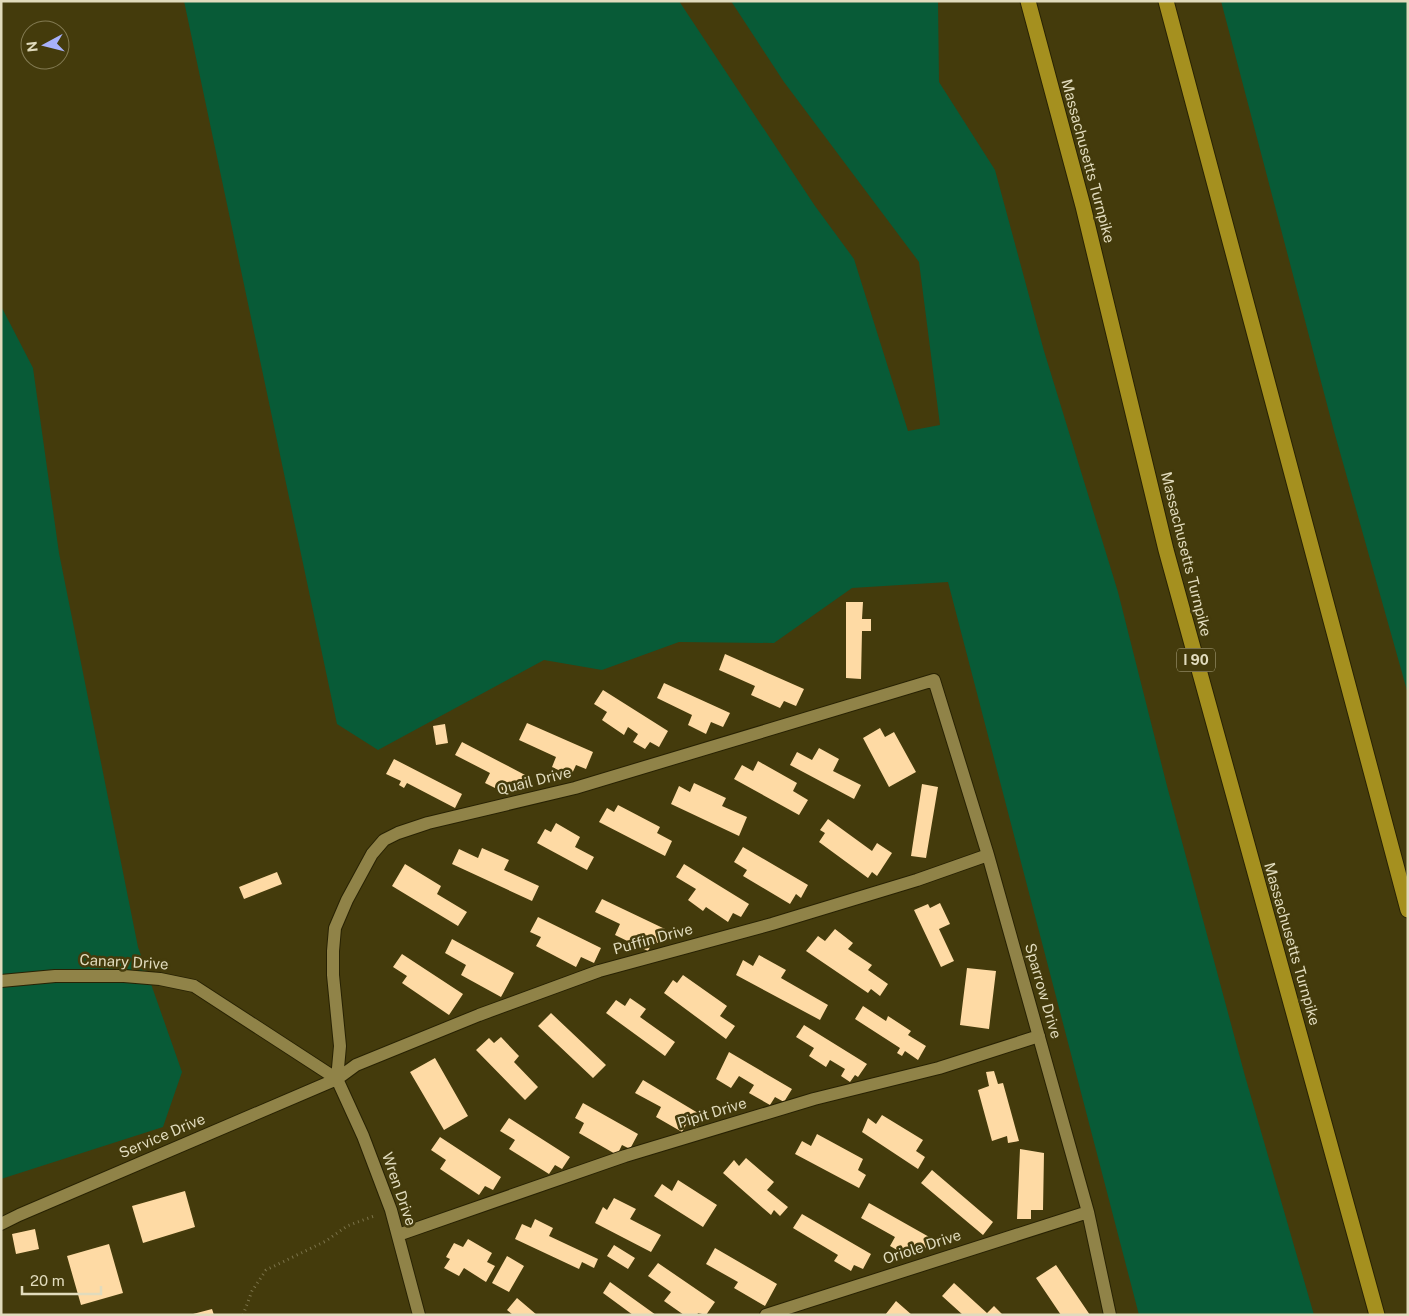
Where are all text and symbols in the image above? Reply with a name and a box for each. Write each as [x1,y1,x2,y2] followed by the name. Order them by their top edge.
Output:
[20,20,70,70] north arrow
[23,40,41,53] text: N
[1058,77,1119,245] street label: Massachusetts Turnpike
[1158,470,1215,638] street label: Massachusetts Turnpike
[1177,648,1215,672] road number: I 90
[495,763,573,798] street label: Quail Drive
[1261,860,1324,1027] street label: Massachusetts Turnpike
[611,920,694,957] street label: Puffin Drive
[1022,941,1065,1040] street label: Sparrow Drive
[79,951,169,972] street label: Canary Drive
[675,1094,748,1131] street label: Pipit Drive
[116,1110,207,1161] street label: Service Drive
[379,1150,420,1228] street label: Wren Drive
[881,1226,963,1267] street label: Oriole Drive
[22,1264,101,1296] scale bar
[30,1272,65,1289] text: 20 m

